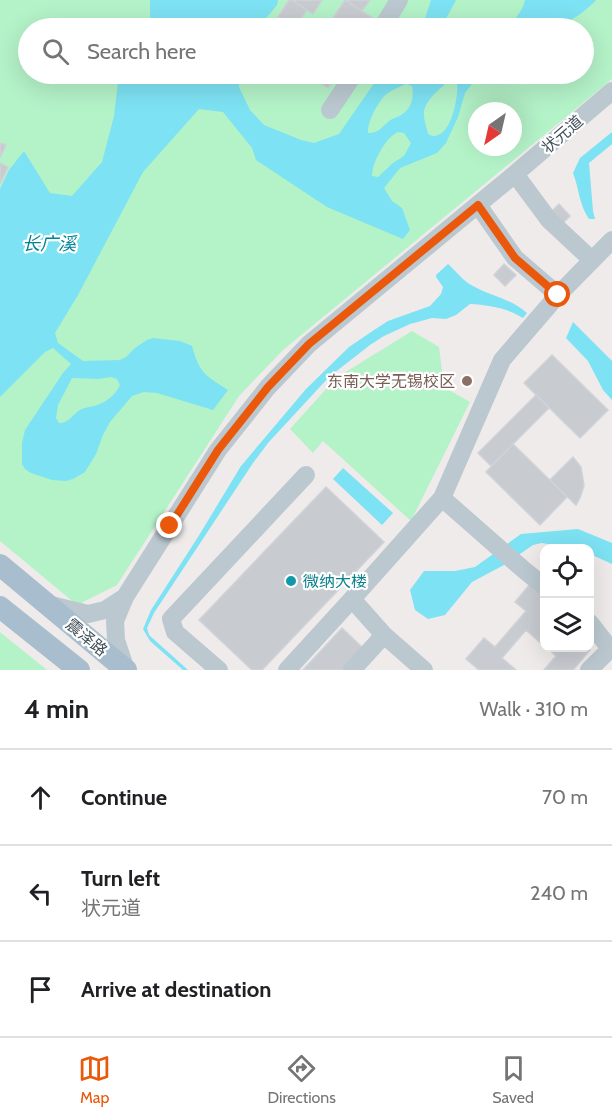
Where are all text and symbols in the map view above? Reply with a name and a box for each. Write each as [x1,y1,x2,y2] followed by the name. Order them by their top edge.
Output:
[18,18,594,84] search box
[39,35,72,68] icon: search
[87,38,196,65] text: Search here
[468,102,522,156] north arrow
[538,111,587,157] street label: 状元道
[22,233,78,255] water label: 长广溪
[544,281,570,307] route start
[327,372,455,391] place label: 东南大学无锡校区
[460,374,474,388] marker: 东南大学无锡校区
[156,512,182,538] route end
[540,544,594,652] map controls
[540,544,594,598] button: locate
[303,572,367,591] place label: 微纳大楼
[284,574,298,588] marker: 微纳大楼
[540,598,594,652] button: layers
[62,615,111,660] street label: 震泽路
[24,693,89,725] text: 4 min
[480,697,588,721] text: Walk · 310 m
[24,781,57,814] icon: ahead
[81,784,167,811] text: Continue
[542,785,588,809] text: 70 m
[81,865,160,892] text: Turn left
[24,877,57,910] icon: left
[530,881,588,905] text: 240 m
[81,896,141,920] text: 状元道
[24,973,57,1006] icon: arrive
[81,976,271,1003] text: Arrive at destination
[78,1052,111,1107] tab: Map
[268,1052,336,1107] tab: Directions
[492,1052,534,1107] tab: Saved

